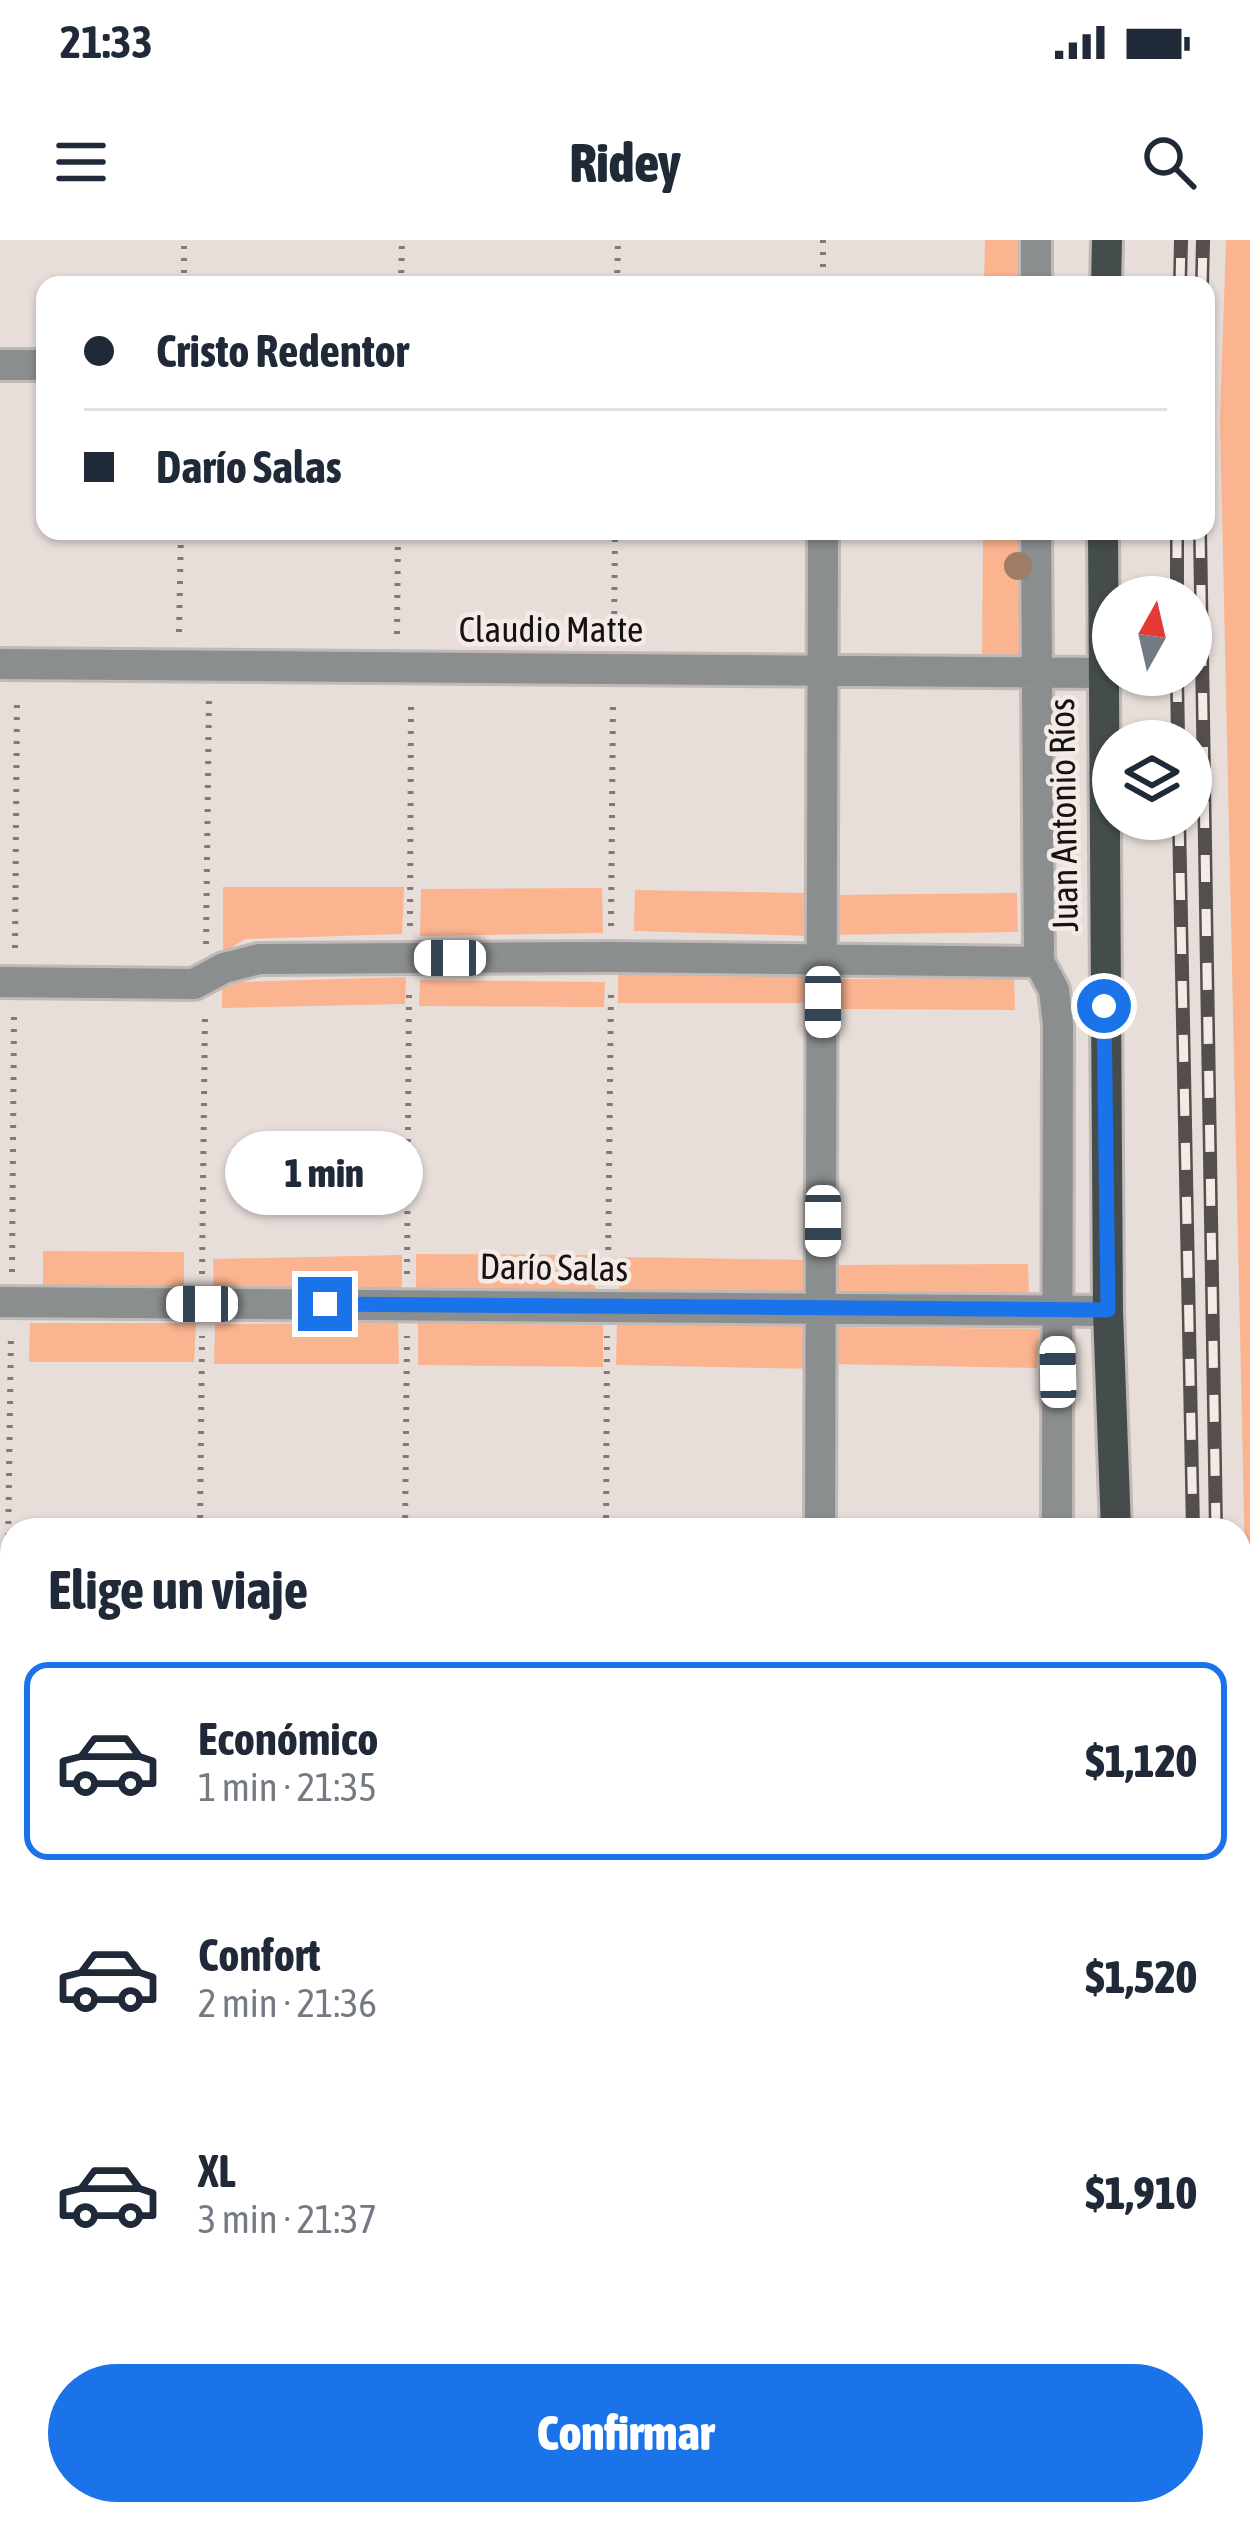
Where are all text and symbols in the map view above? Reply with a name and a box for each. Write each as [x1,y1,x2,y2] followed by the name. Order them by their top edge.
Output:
[60,16,153,68] text: 21:33
[48,129,114,195] icon: menu
[1136,129,1202,195] icon: search
[569,132,681,193] text: Ridey
[156,325,409,377] text: Cristo Redentor
[156,441,342,493] text: Darío Salas
[1092,576,1212,696] north arrow
[1092,576,1212,840] map controls
[459,608,643,650] street label: Claudio Matte
[1040,698,1086,932] street label: Juan Antonio Ríos
[1092,720,1212,840] button: layers
[414,940,486,976] car
[805,966,841,1038] car
[1077,979,1131,1033] route start
[226,1130,424,1214] callout: 1 min
[284,1151,364,1195] text: 1 min
[805,1185,841,1257] car
[479,1245,629,1289] street label: Darío Salas
[298,1277,352,1331] route end
[166,1286,238,1322] car
[1039,1336,1077,1408] car
[48,1559,308,1620] text: Elige un viaje
[54,1707,162,1815] icon: car
[198,1713,379,1765] text: Económico
[1085,1735,1197,1787] text: $1,120
[198,1765,377,1809] text: 1 min · 21:35
[54,1923,162,2031] icon: car
[198,1929,321,1981] text: Confort
[1085,1951,1197,2003] text: $1,520
[198,1981,377,2025] text: 2 min · 21:36
[54,2139,162,2247] icon: car
[198,2145,236,2197] text: XL
[1085,2167,1197,2219] text: $1,910
[198,2197,377,2241] text: 3 min · 21:37
[48,2364,1203,2502] button: Confirmar

